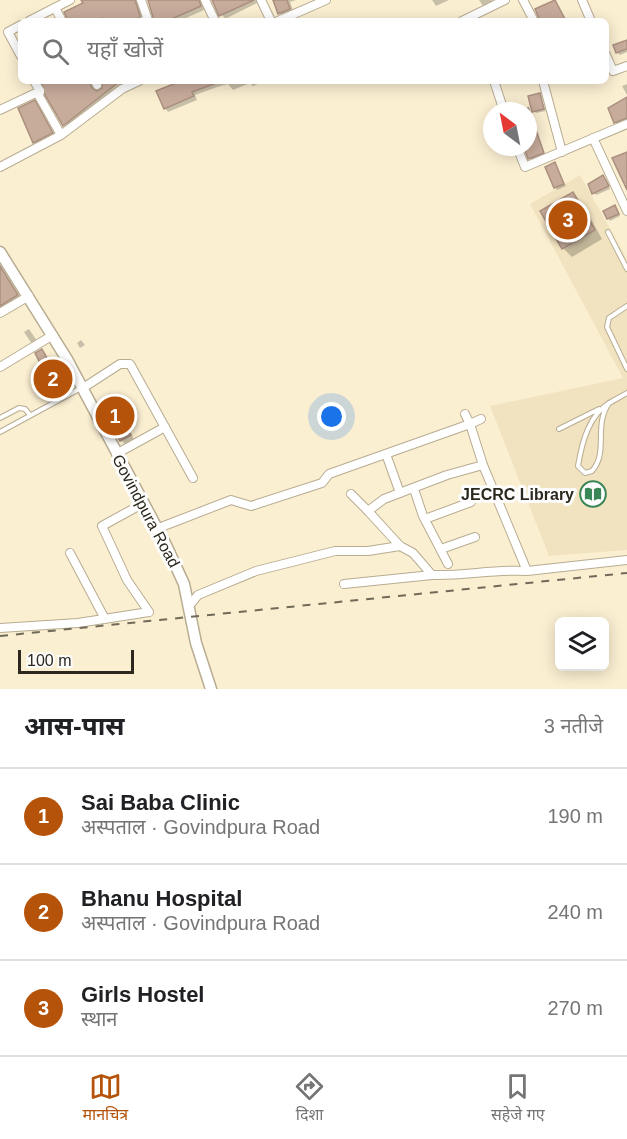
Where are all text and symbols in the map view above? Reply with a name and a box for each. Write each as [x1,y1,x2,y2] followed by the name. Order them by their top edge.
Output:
[18,18,609,84] search box
[39,35,72,68] icon: search
[87,37,163,62] text: यहाँ खोजें
[483,102,537,156] north arrow
[548,198,588,242] pin: 3
[34,356,72,401] pin: 2
[96,394,134,438] pin: 1
[317,402,346,431] your location
[109,452,183,570] street label: Govindpura Road
[578,479,608,509] library icon: JECRC Library
[461,486,574,503] place label: JECRC Library
[555,617,609,671] map controls
[555,617,609,671] button: layers
[18,647,134,674] scale bar
[27,652,71,669] text: 100 m
[24,711,124,741] text: आस-पास
[544,715,603,737] text: 3 नतीजे
[81,790,240,815] text: Sai Baba Clinic
[38,805,49,827] text: 1
[547,805,603,827] text: 190 m
[81,816,320,838] text: अस्पताल · Govindpura Road
[81,886,242,911] text: Bhanu Hospital
[38,901,49,923] text: 2
[547,901,603,923] text: 240 m
[81,912,320,934] text: अस्पताल · Govindpura Road
[81,982,204,1007] text: Girls Hostel
[38,997,49,1019] text: 3
[547,997,603,1019] text: 270 m
[81,1008,117,1030] text: स्थान
[82,1070,128,1127] tab: मानचित्र
[293,1070,326,1127] tab: दिशा
[491,1070,545,1127] tab: सहेजे गए

